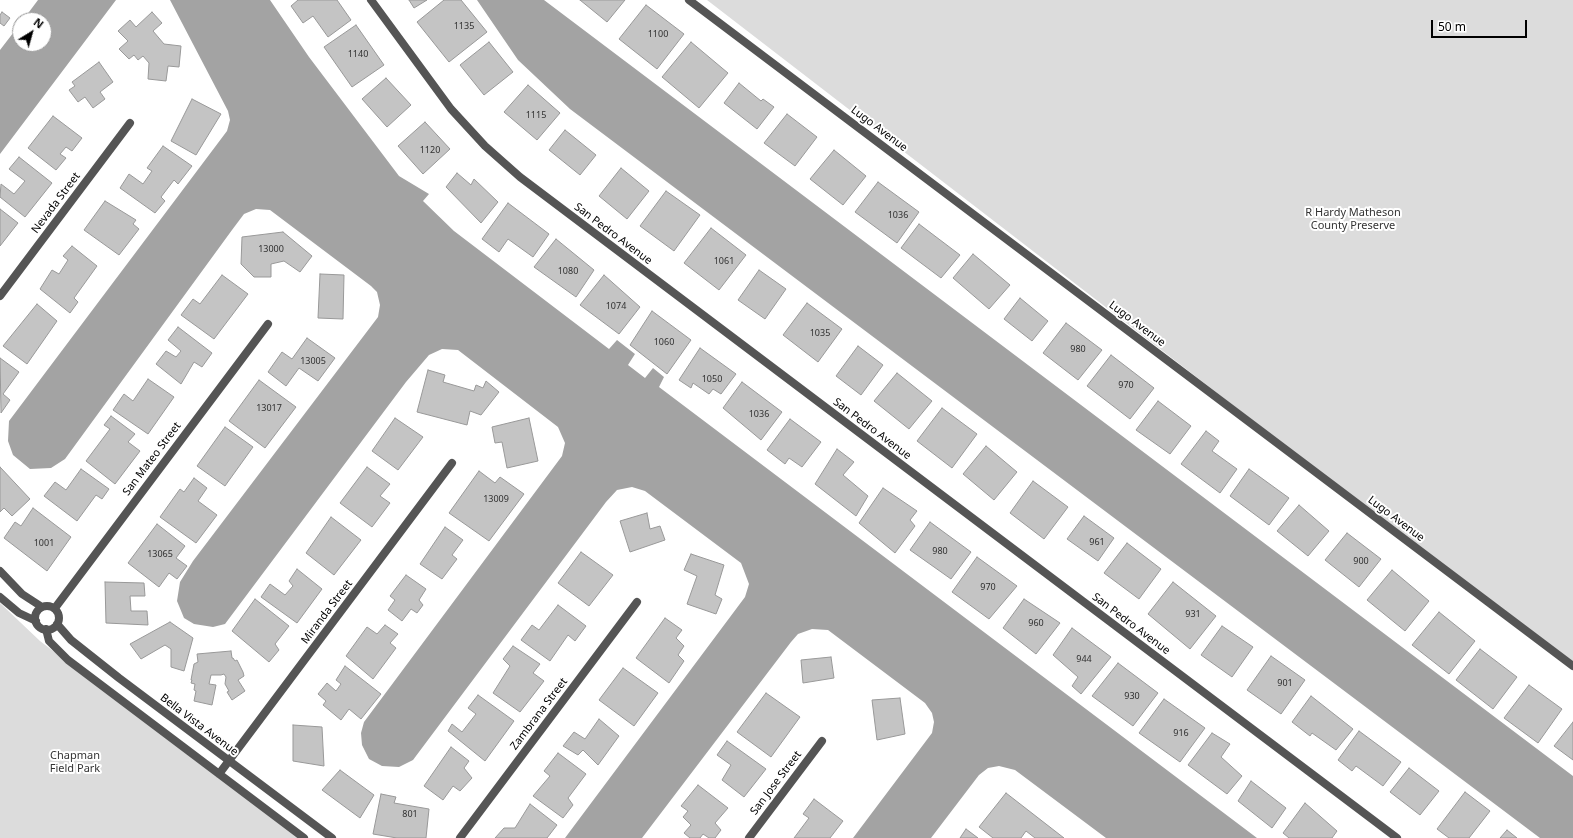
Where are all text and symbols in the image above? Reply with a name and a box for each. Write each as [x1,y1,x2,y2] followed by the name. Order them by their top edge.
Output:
[12,12,52,52] north arrow
[1433,12,1529,38] scale bar
[31,14,47,31] text: N
[1438,18,1466,35] text: 50 m
[454,21,474,31] house number: 1135
[648,29,668,39] house number: 1100
[348,49,368,59] house number: 1140
[848,103,910,155] street label: Lugo Avenue
[526,110,546,120] house number: 1115
[420,145,440,155] house number: 1120
[29,170,83,236] street label: Nevada Street
[572,200,654,268] street label: San Pedro Avenue
[1305,206,1401,232] park label: R Hardy Matheson County Preserve
[888,210,908,220] house number: 1036
[258,244,284,254] house number: 13000
[714,256,734,266] house number: 1061
[558,266,578,276] house number: 1080
[1106,298,1168,350] street label: Lugo Avenue
[606,301,626,311] house number: 1074
[810,328,830,338] house number: 1035
[654,337,674,347] house number: 1060
[1070,344,1086,354] house number: 980
[300,356,326,366] house number: 13005
[702,374,722,384] house number: 1050
[1118,380,1134,390] house number: 970
[831,395,913,463] street label: San Pedro Avenue
[256,403,282,413] house number: 13017
[749,409,769,419] house number: 1036
[120,420,184,498] street label: San Mateo Street
[1365,493,1427,545] street label: Lugo Avenue
[483,494,509,504] house number: 13009
[1089,537,1105,547] house number: 961
[34,538,54,548] house number: 1001
[932,546,948,556] house number: 980
[147,549,173,559] house number: 13065
[1353,556,1369,566] house number: 900
[299,577,355,647] street label: Miranda Street
[980,582,996,592] house number: 970
[1090,590,1172,658] street label: San Pedro Avenue
[1185,609,1201,619] house number: 931
[1028,618,1044,628] house number: 960
[1076,654,1092,664] house number: 944
[508,675,570,753] street label: Zambrana Street
[1277,678,1293,688] house number: 901
[157,691,241,759] street label: Bella Vista Avenue
[1124,691,1140,701] house number: 930
[1173,728,1189,738] house number: 916
[748,748,804,818] street label: San Jose Street
[50,749,100,775] park label: Chapman Field Park
[402,809,418,819] house number: 801

